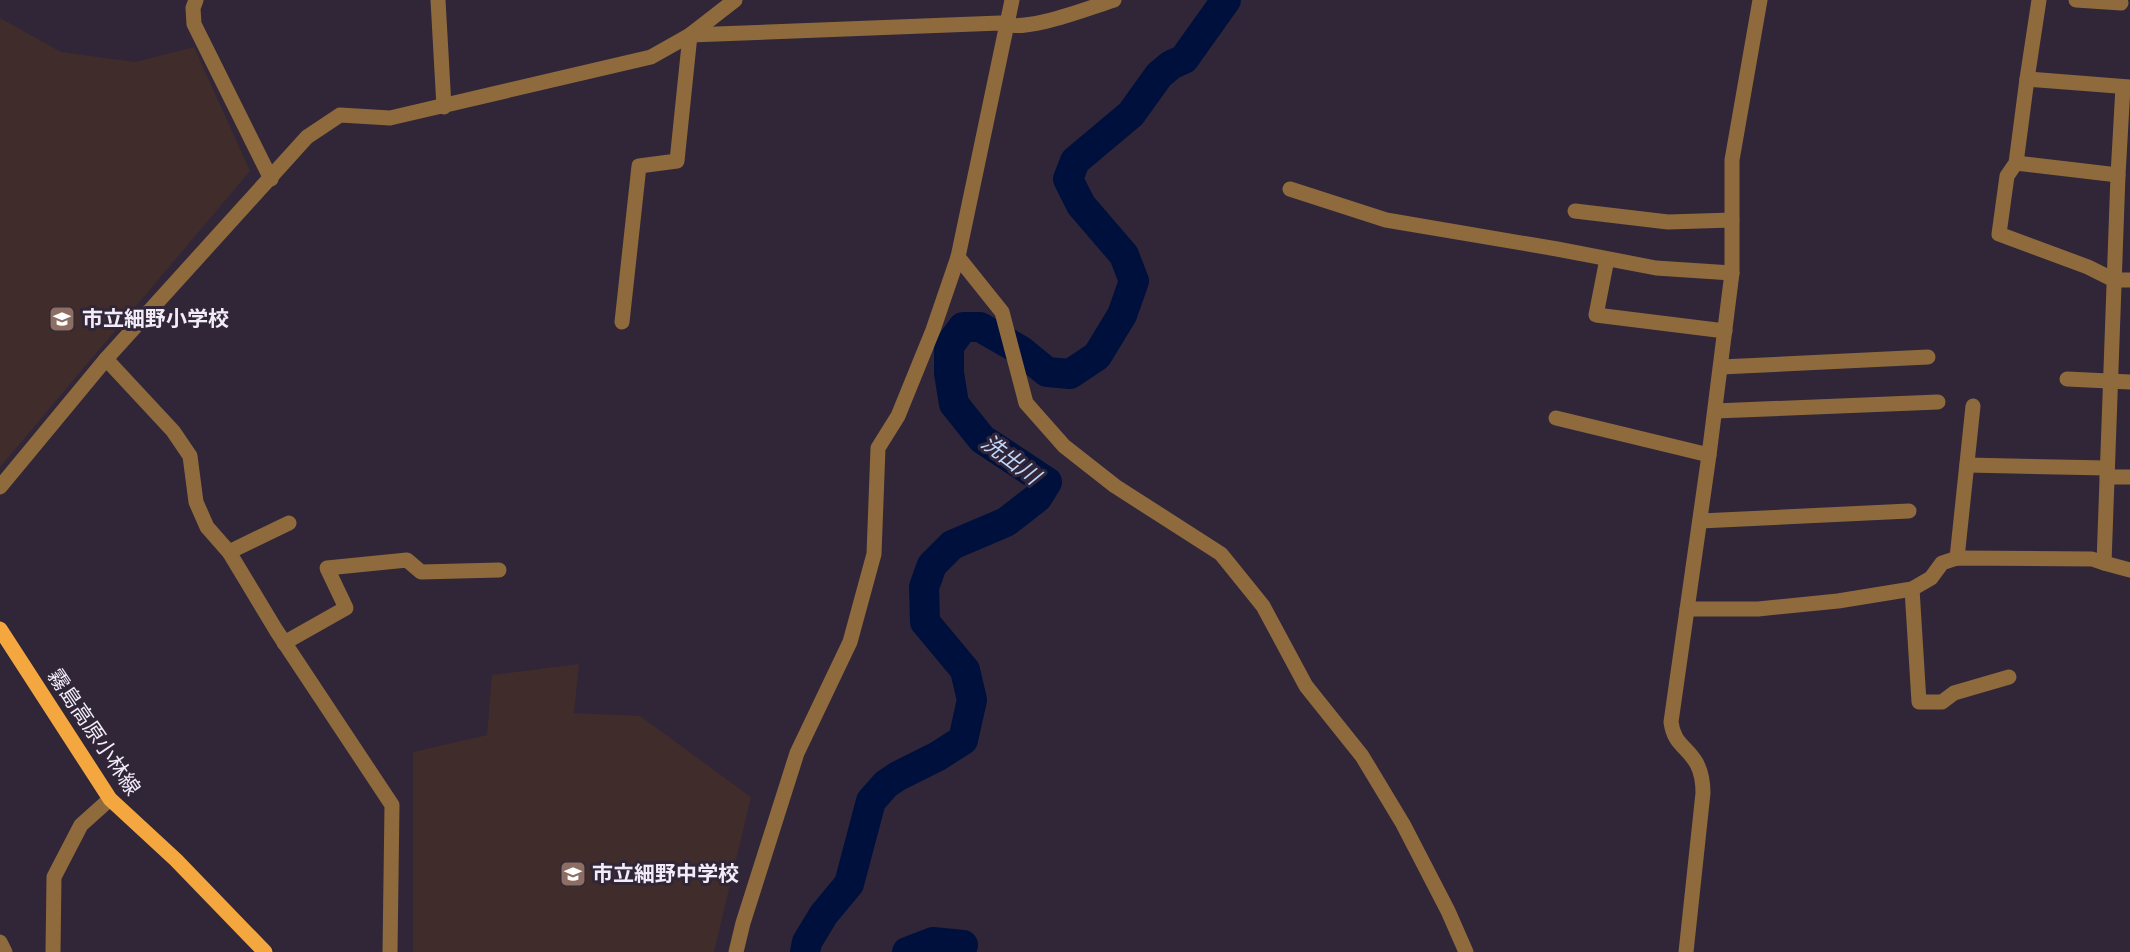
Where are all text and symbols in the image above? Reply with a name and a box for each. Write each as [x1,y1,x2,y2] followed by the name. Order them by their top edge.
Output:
[82,302,229,332] place label: 市立細野小学校
[47,304,77,334] school or university icon: 市立細野小学校
[976,425,1050,491] water label: 洗出川
[42,662,149,800] street label: 霧島高原小林線
[592,857,739,887] place label: 市立細野中学校
[558,859,588,889] school or university icon: 市立細野中学校

